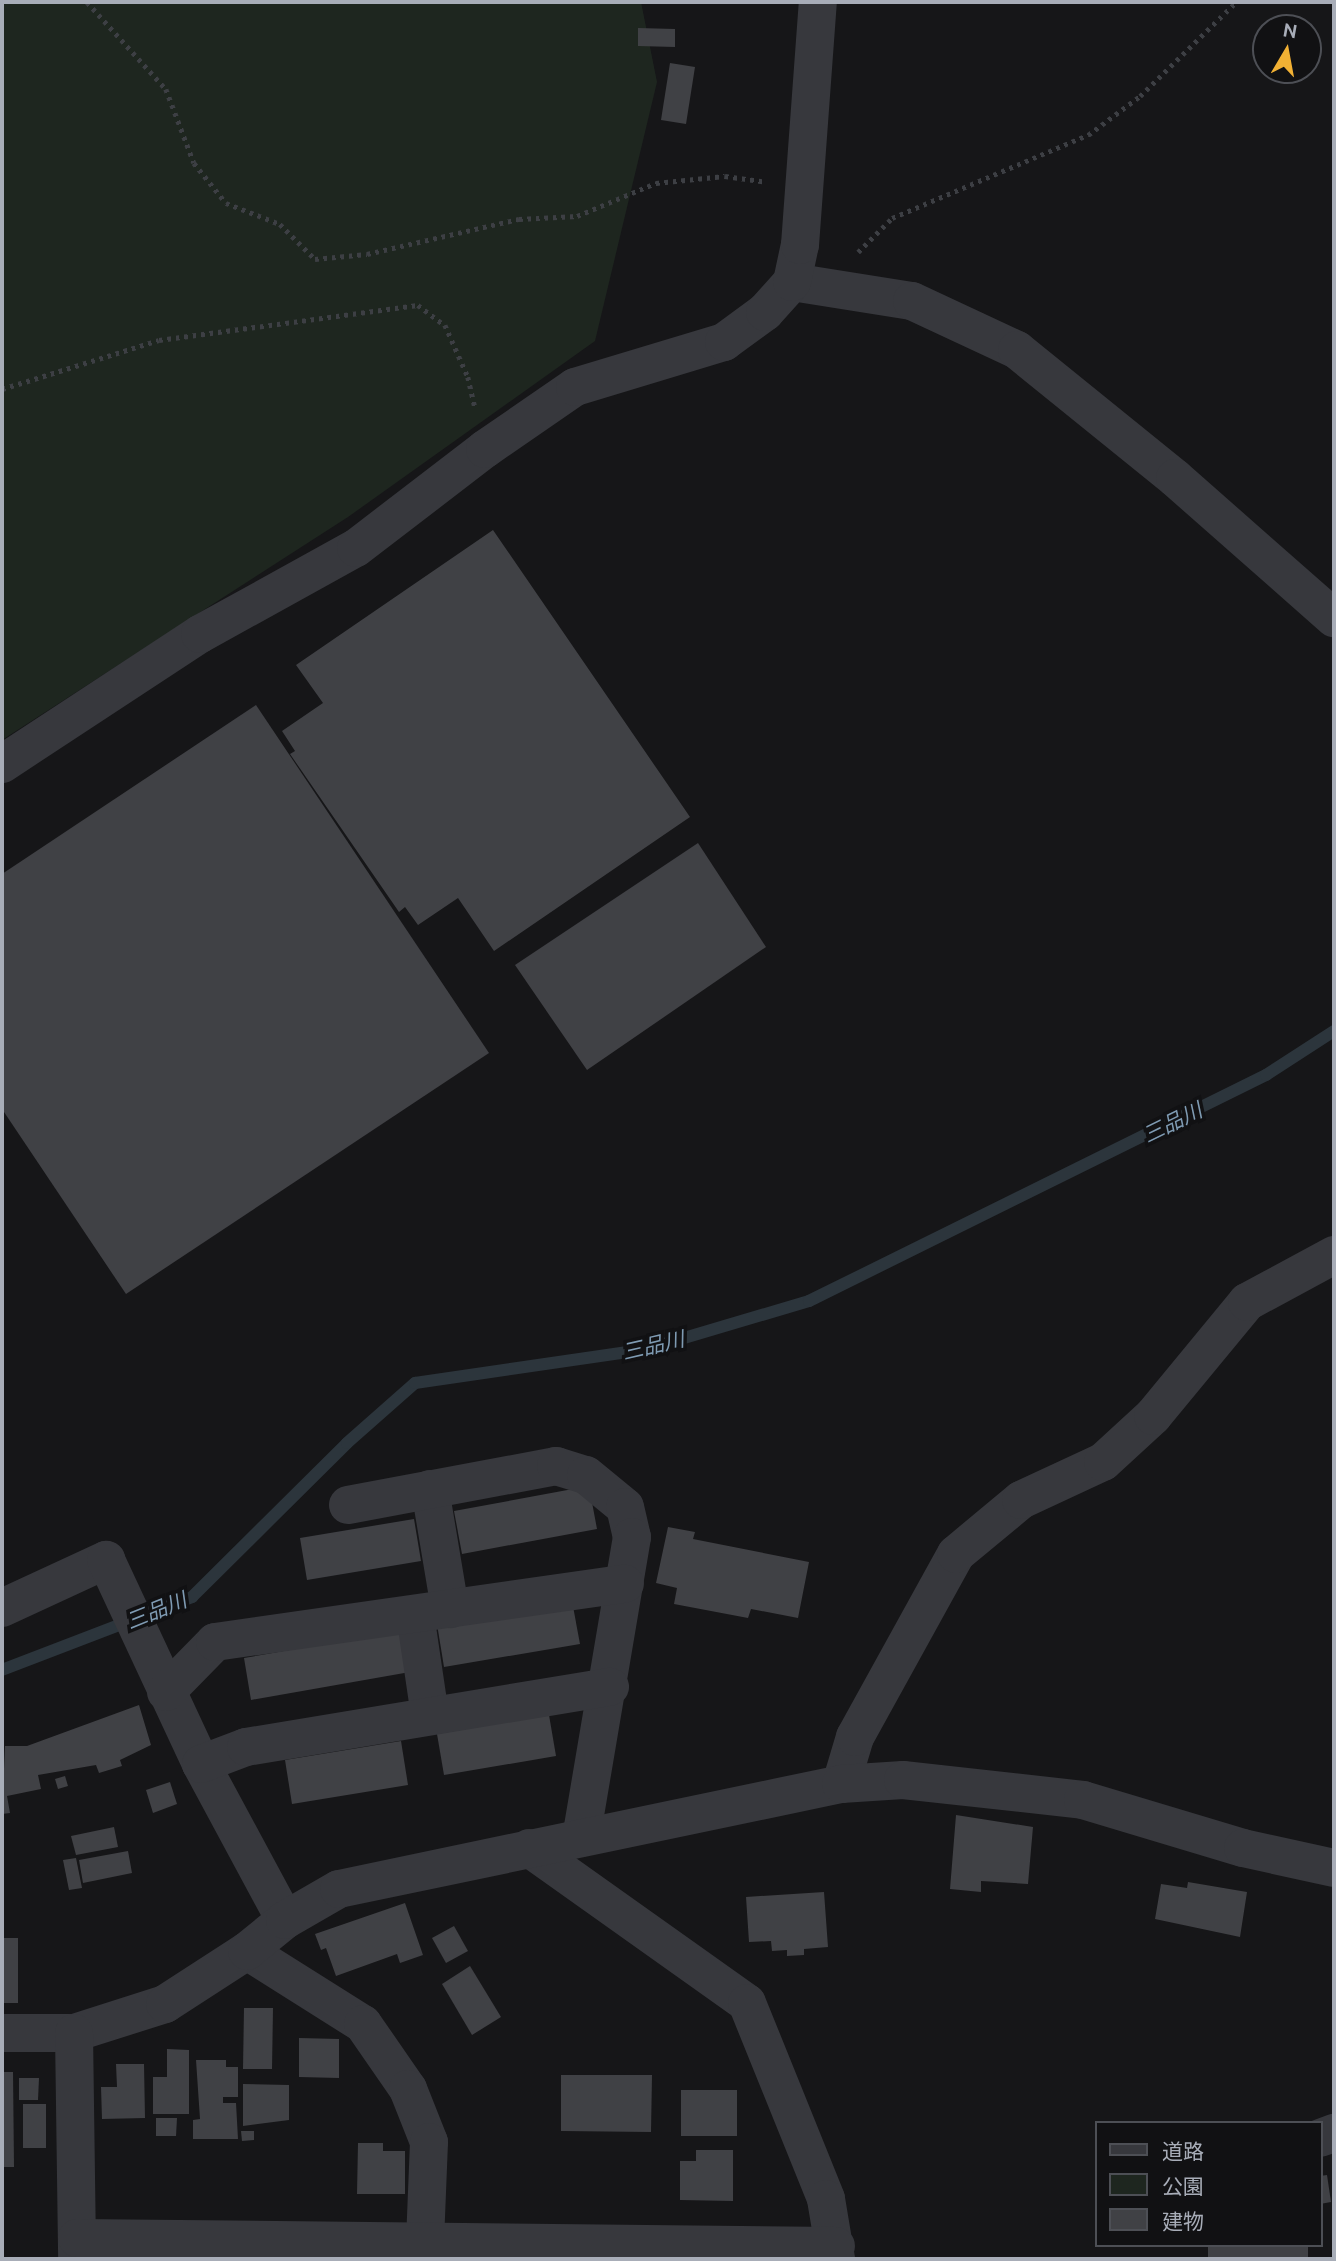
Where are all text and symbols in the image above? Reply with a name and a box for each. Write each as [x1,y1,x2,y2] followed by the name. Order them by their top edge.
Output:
[1252,14,1322,84] north arrow
[1281,18,1299,42] text: N
[1138,1097,1206,1147] water label: 三品川
[619,1326,687,1364] water label: 三品川
[122,1587,190,1633] water label: 三品川
[1094,2121,1322,2247] legend
[1162,2139,1204,2163] text: 道路
[1162,2174,1204,2198] text: 公園
[1162,2209,1204,2233] text: 建物

